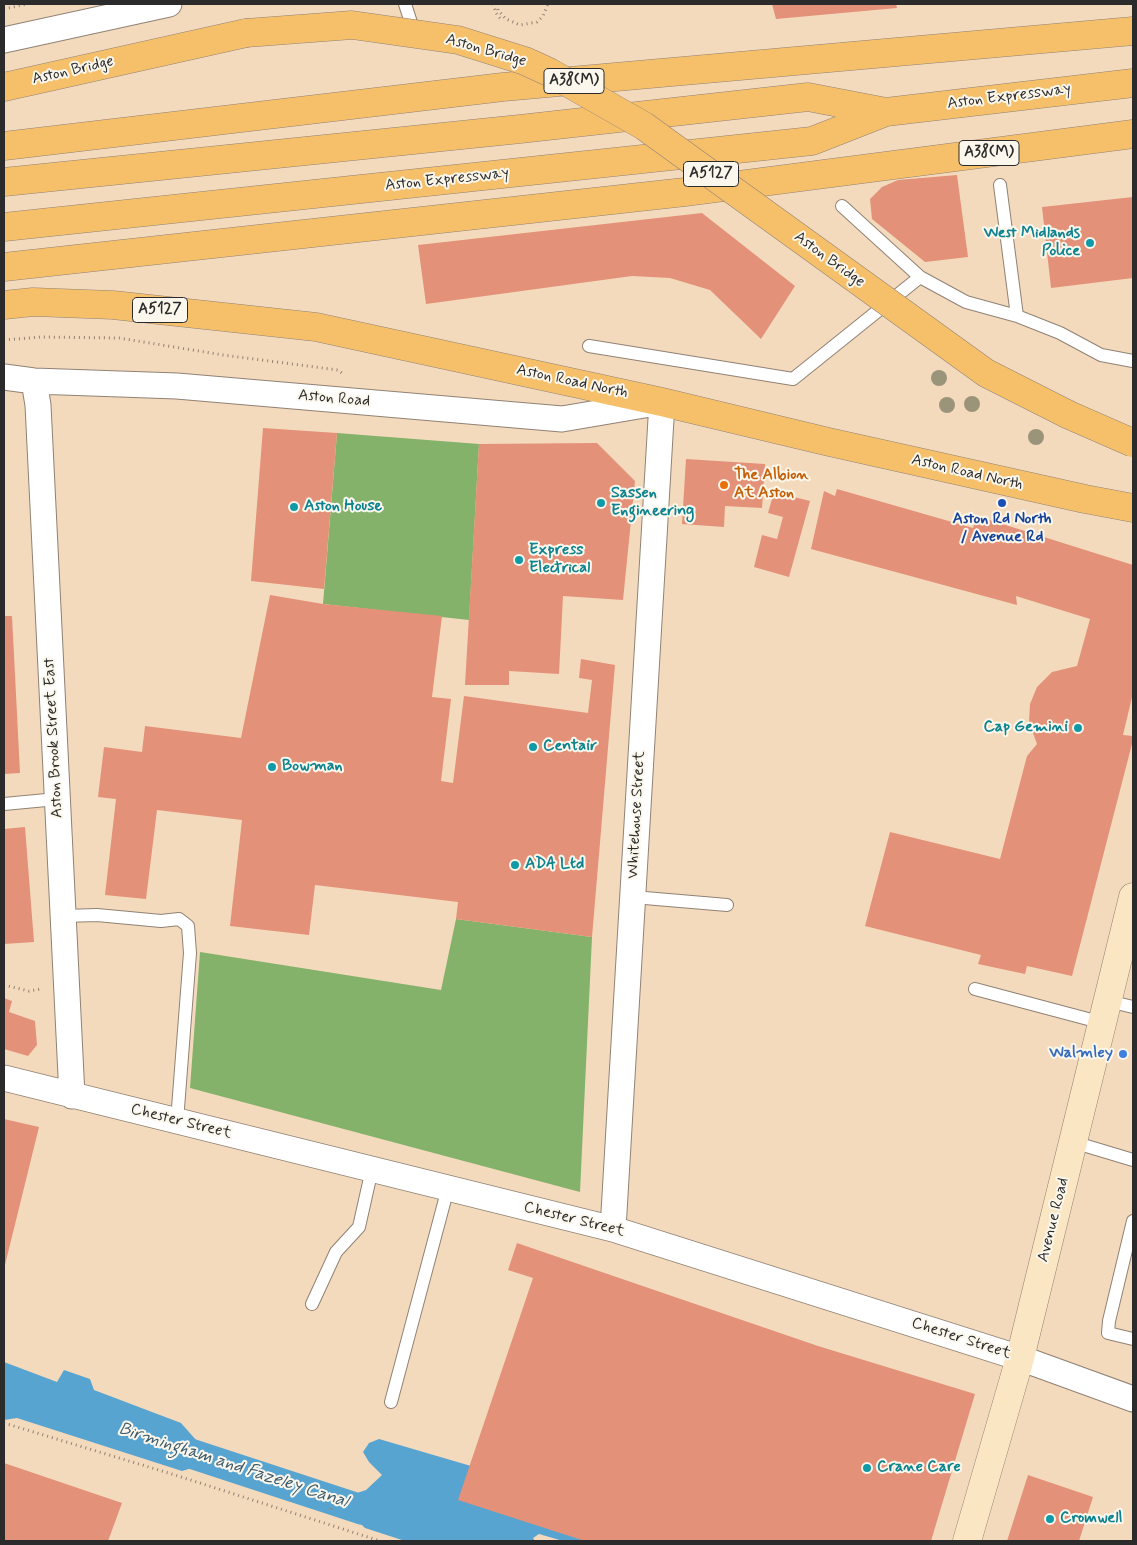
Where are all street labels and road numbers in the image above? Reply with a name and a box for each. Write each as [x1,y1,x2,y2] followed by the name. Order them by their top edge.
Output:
[443,30,529,72] street label: Aston Bridge
[30,52,116,90] street label: Aston Bridge
[544,68,604,94] road number: A38(M)
[946,80,1072,114] street label: Aston Expressway
[959,140,1019,166] road number: A38(M)
[684,162,738,186] road number: A5127
[384,164,510,196] street label: Aston Expressway
[790,228,868,292] street label: Aston Bridge
[132,298,188,322] road number: A5127
[514,361,630,403] street label: Aston Road North
[297,386,371,412] street label: Aston Road
[909,451,1025,495] street label: Aston Road North
[40,657,68,819] street label: Aston Brook Street East
[624,751,650,879] street label: Whitehouse Street
[129,1100,233,1144] street label: Chester Street
[1034,1176,1074,1264] street label: Avenue Road
[522,1198,626,1242] street label: Chester Street
[909,1314,1013,1364] street label: Chester Street

